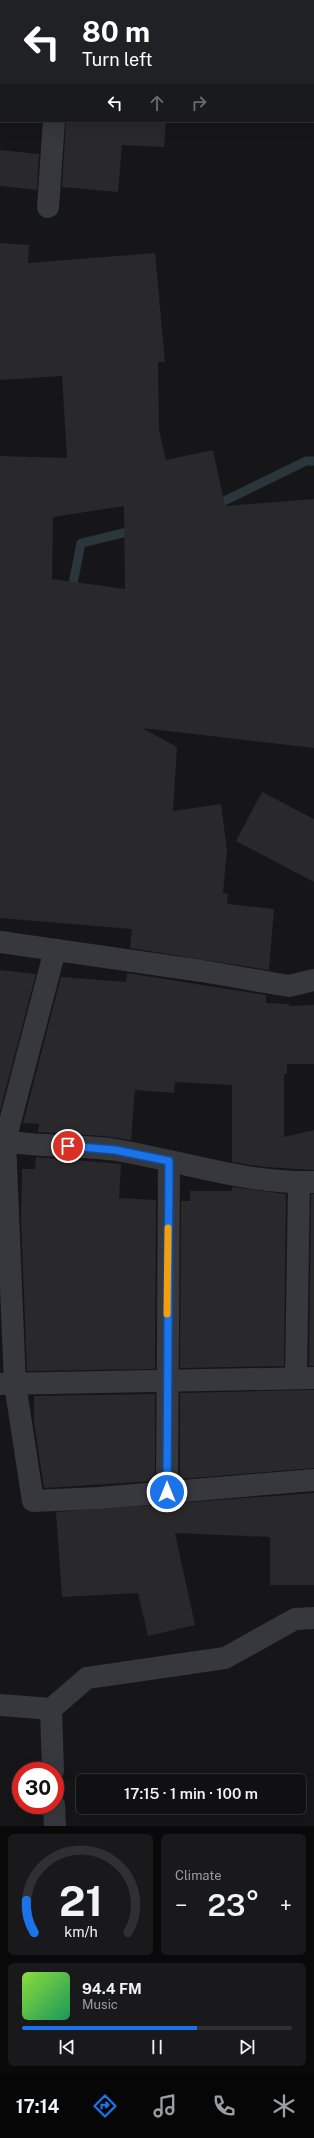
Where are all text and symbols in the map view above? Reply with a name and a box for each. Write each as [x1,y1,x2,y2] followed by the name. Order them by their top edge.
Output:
[82,15,150,48] text: 80 m
[16,16,68,68] icon: left
[82,49,152,70] text: Turn left
[104,92,126,114] icon: left
[146,92,168,114] icon: ahead
[188,92,210,114] icon: right
[51,1129,85,1163] pin
[57,1135,79,1157] icon: arrive
[146,1471,188,1513] position arrow
[12,1762,64,1814] speed limit sign: 30
[124,1785,258,1802] text: 17:15 · 1 min · 100 m
[175,1868,222,1883] text: Climate
[58,1875,103,1924] text: 21
[207,1887,260,1923] text: 23°
[175,1892,187,1918] text: −
[280,1892,292,1918] text: +
[64,1922,97,1939] text: km/h
[82,1980,142,1997] text: 94.4 FM
[82,1997,118,2012] text: Music
[56,2036,78,2058] icon: previous
[146,2036,168,2058] icon: pause
[236,2036,258,2058] icon: next
[91,2092,119,2120] icon: directions
[151,2092,179,2120] icon: music
[210,2092,238,2120] icon: phone
[270,2092,298,2120] icon: climate
[16,2096,59,2117] text: 17:14

